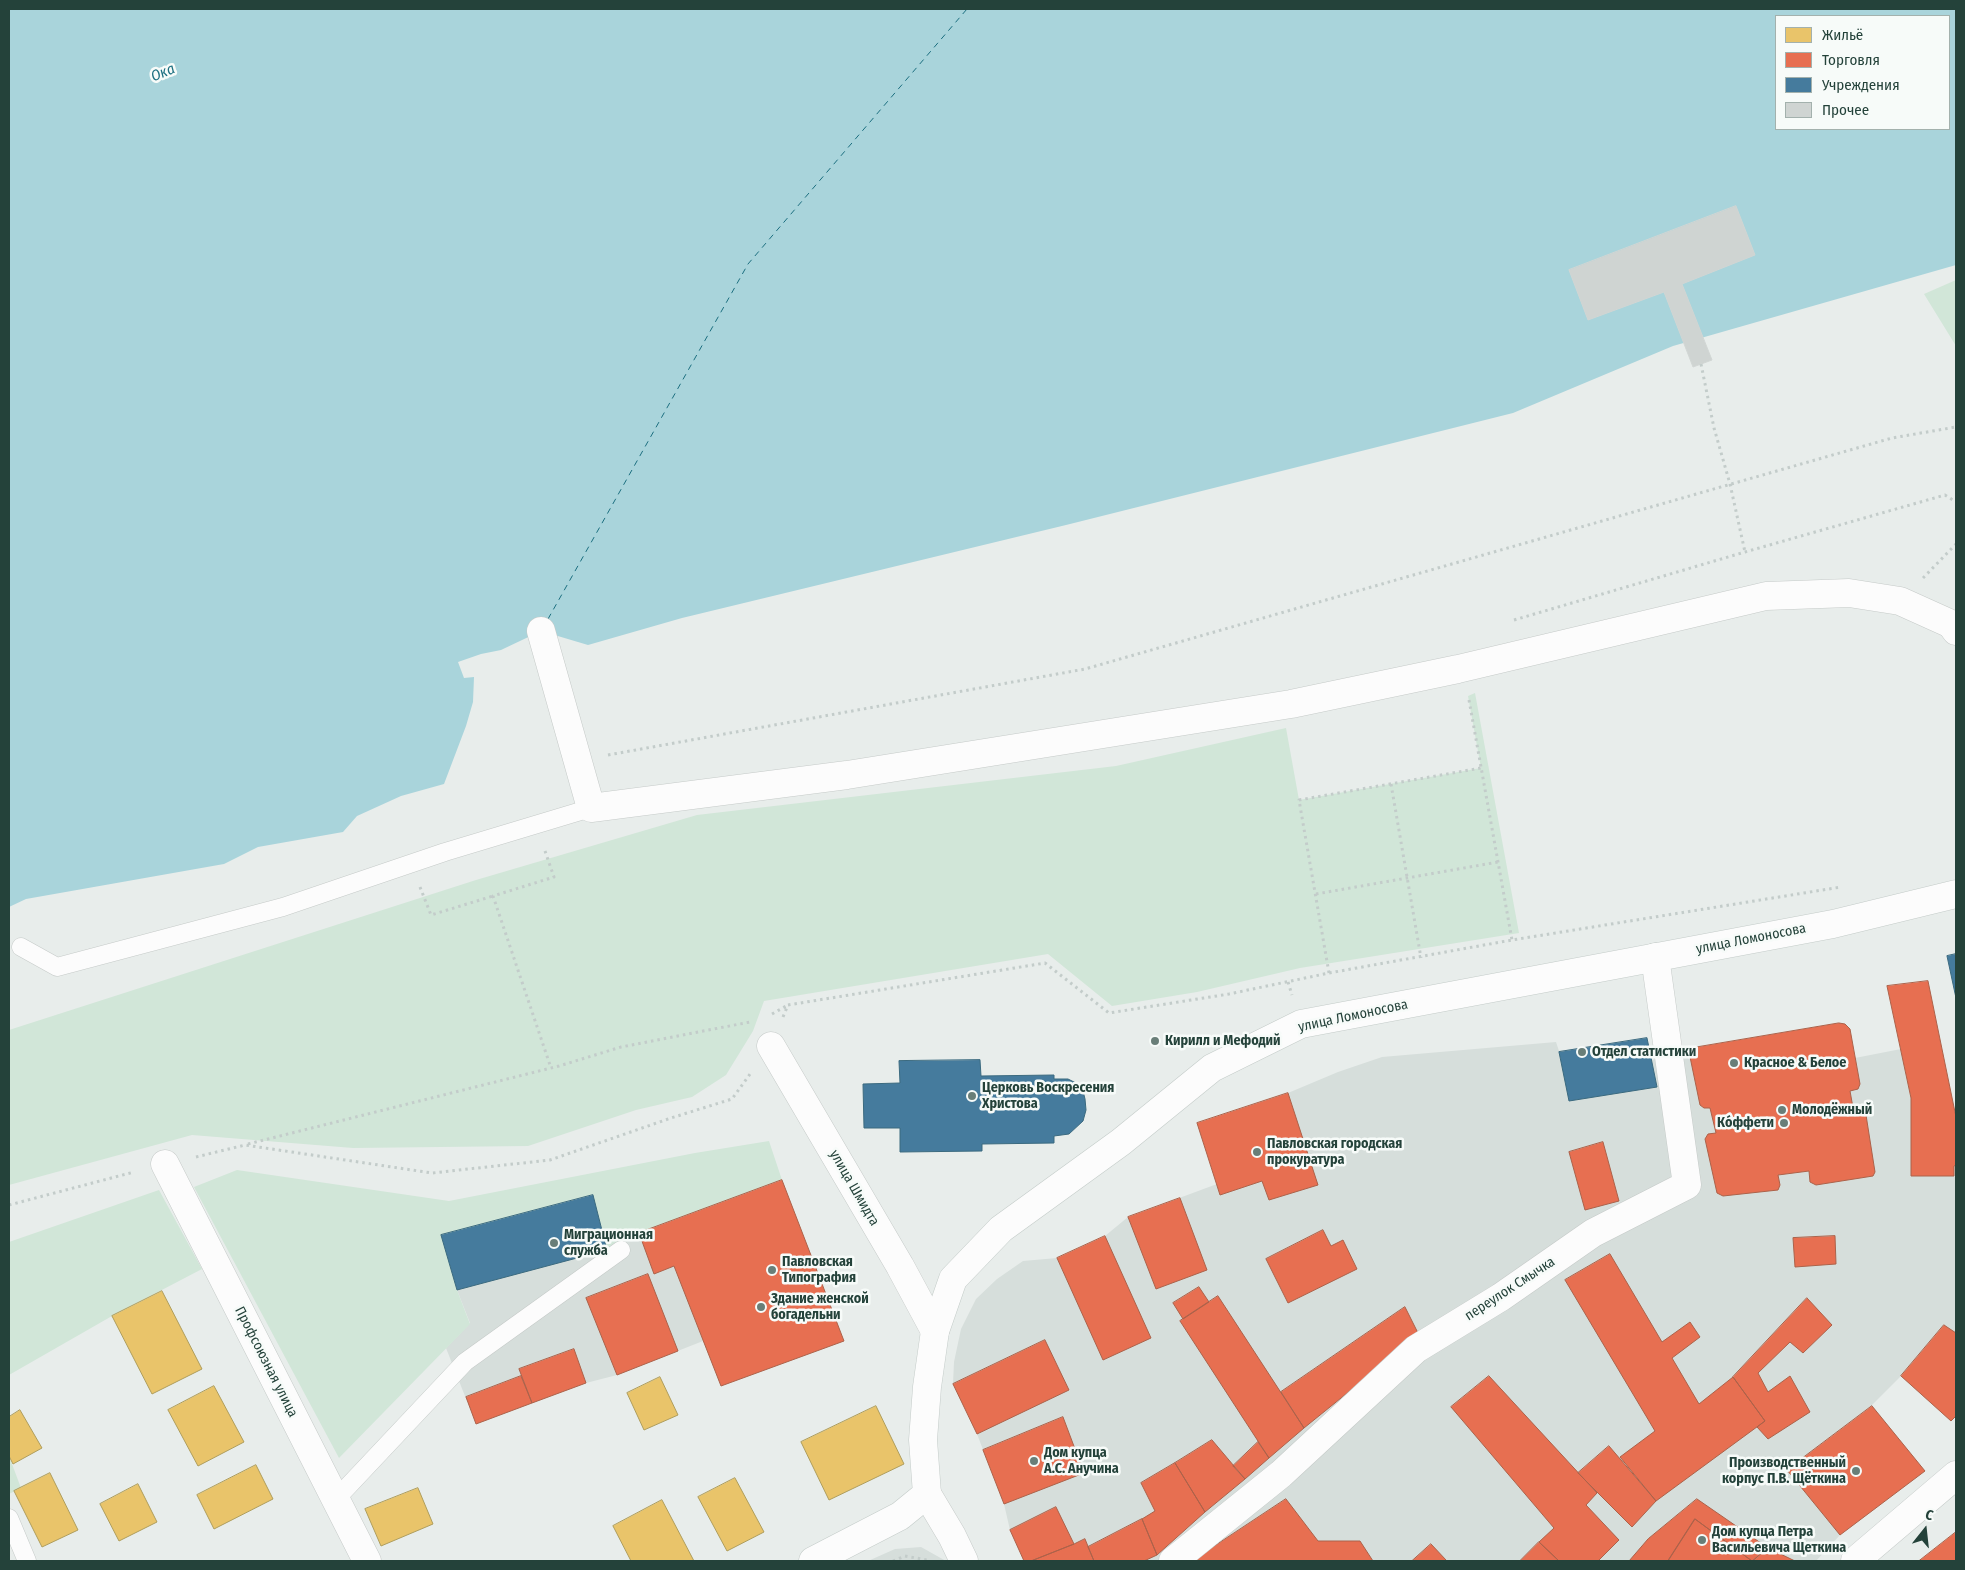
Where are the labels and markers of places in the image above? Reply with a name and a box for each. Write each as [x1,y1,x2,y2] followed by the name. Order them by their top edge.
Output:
[1165,1033,1281,1049] place label: Кирилл и Мефодий
[1149,1035,1161,1047] marker: Кирилл и Мефодий
[1592,1044,1696,1060] place label: Отдел статистики
[1576,1046,1588,1058] marker: Отдел статистики
[1744,1055,1846,1071] place label: Красное & Белое
[1728,1057,1740,1069] marker: Красное & Белое
[982,1080,1114,1112] place label: Церковь Воскресения Христова
[966,1090,978,1102] marker: Церковь Воскресения Христова
[1792,1102,1872,1118] place label: Молодёжный
[1776,1104,1788,1116] marker: Молодёжный
[1717,1115,1774,1131] place label: Кóффети
[1778,1117,1790,1129] marker: Кóффети
[1267,1136,1402,1168] place label: Павловская городская прокуратура
[1251,1146,1263,1158] marker: Павловская городская прокуратура
[564,1227,653,1260] place label: Миграционная служба
[548,1237,560,1249] marker: Миграционная служба
[782,1254,856,1286] place label: Павловская Типография
[766,1264,778,1276] marker: Павловская Типография
[771,1291,869,1324] place label: Здание женской богадельни
[755,1301,767,1313] marker: Здание женской богадельни
[1044,1445,1119,1478] place label: Дом купца А.С. Анучина
[1028,1455,1040,1467] marker: Дом купца А.С. Анучина
[1722,1455,1846,1488] place label: Производственный корпус П.В. Щёткина
[1850,1465,1862,1477] marker: Производственный корпус П.В. Щёткина
[1712,1524,1846,1556] place label: Дом купца Петра Васильевича Щеткина
[1696,1534,1708,1546] marker: Дом купца Петра Васильевича Щеткина

